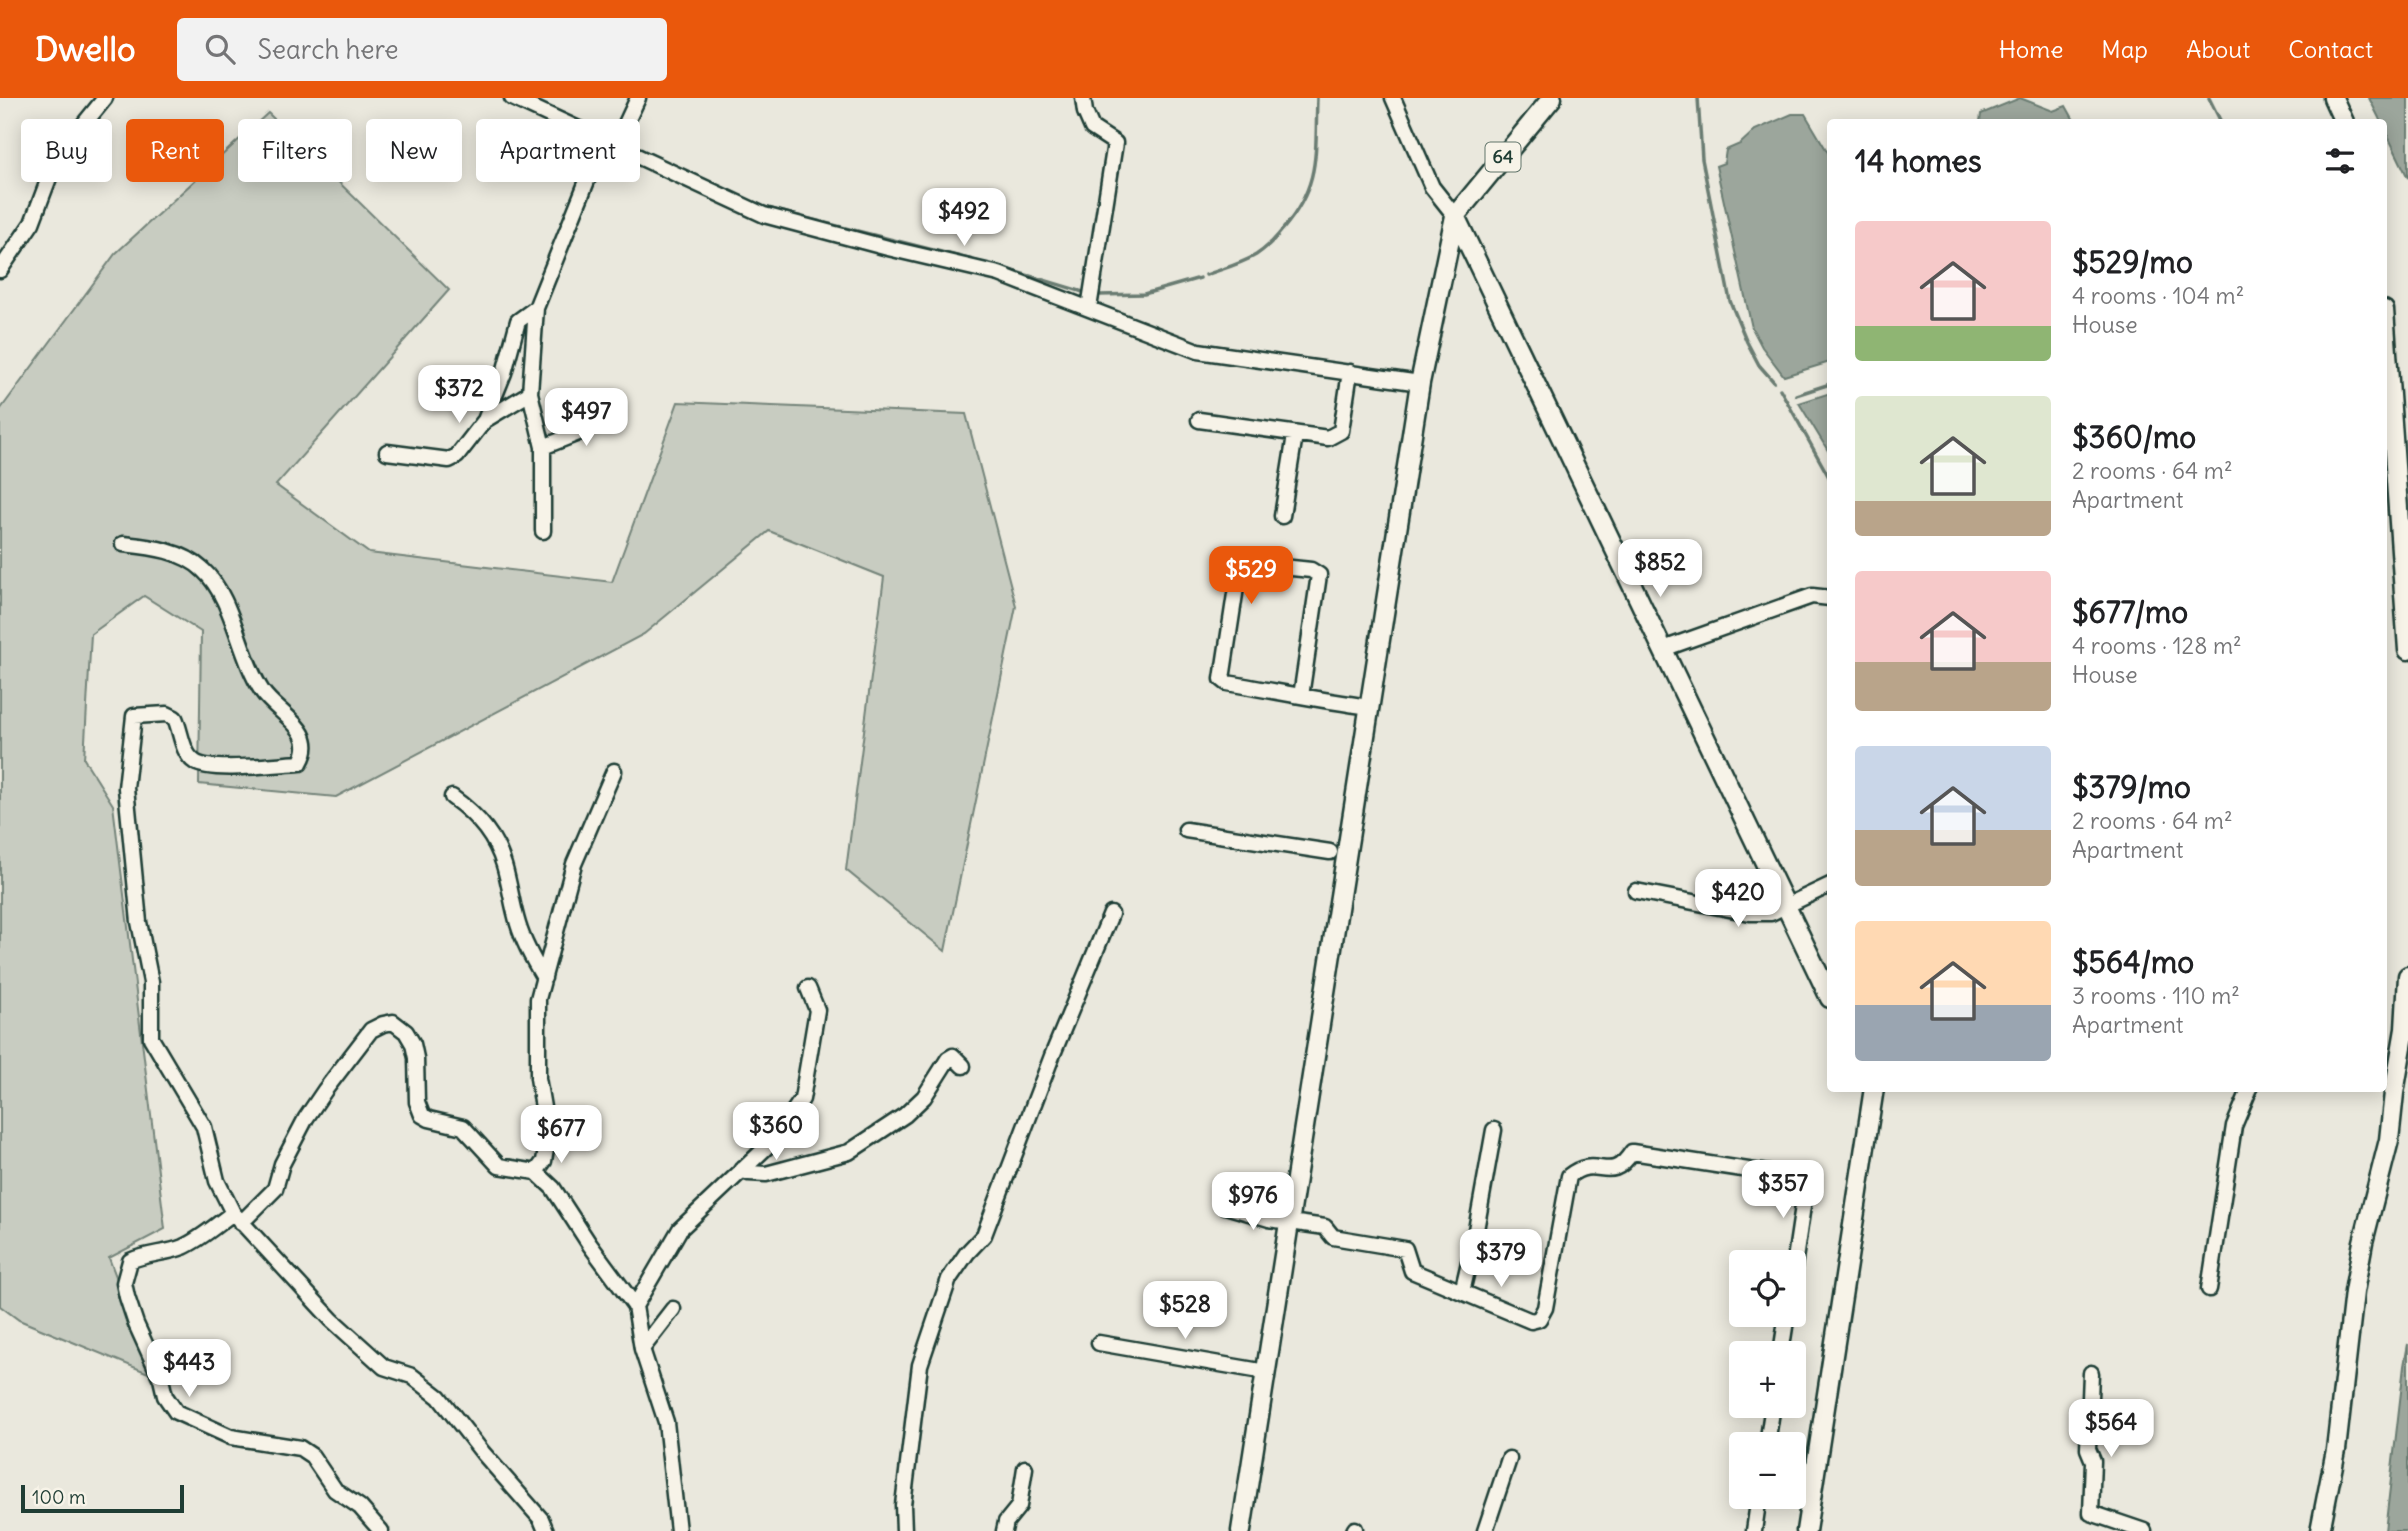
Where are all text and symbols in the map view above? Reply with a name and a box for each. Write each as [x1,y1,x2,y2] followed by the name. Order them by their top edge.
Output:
[177,18,667,81] search box
[35,28,135,70] text: Dwello
[201,30,239,68] icon: search
[257,33,398,66] text: Search here
[1999,34,2063,64] text: Home
[2101,34,2148,64] text: Map
[2186,34,2250,64] text: About
[2288,34,2373,64] text: Contact
[21,119,112,182] chip: Buy
[126,119,224,182] chip: Rent
[238,119,352,182] chip: Filters
[366,119,462,182] chip: New
[476,119,640,182] chip: Apartment
[1486,142,1520,172] road number: 64
[1855,142,1982,180] text: 14 homes
[2321,142,2359,180] icon: filters
[923,188,1005,248] pin: $492
[938,196,990,225] text: $492
[2072,243,2193,281] text: $529/mo
[1911,249,1995,333] icon: home
[2072,281,2244,310] text: 4 rooms · 104 m²
[2072,310,2138,339] text: House
[418,366,500,425] pin: $372
[434,373,484,402] text: $372
[545,388,627,448] pin: $497
[561,396,611,425] text: $497
[2072,418,2196,456] text: $360/mo
[1911,424,1995,508] icon: home
[2072,456,2233,485] text: 2 rooms · 64 m²
[2072,485,2184,514] text: Apartment
[1619,540,1701,599] pin: $852
[1210,546,1292,606] pin: $529
[1634,547,1686,576] text: $852
[1225,554,1277,583] text: $529
[2072,593,2188,631] text: $677/mo
[1911,599,1995,683] icon: home
[2072,631,2242,660] text: 4 rooms · 128 m²
[2072,660,2138,689] text: House
[2072,768,2191,806] text: $379/mo
[1911,774,1995,858] icon: home
[2072,806,2233,835] text: 2 rooms · 64 m²
[2072,835,2184,864] text: Apartment
[1697,870,1779,929] pin: $420
[1711,877,1765,906] text: $420
[2072,943,2194,981] text: $564/mo
[1911,949,1995,1033] icon: home
[2072,981,2240,1010] text: 3 rooms · 110 m²
[2072,1010,2184,1039] text: Apartment
[735,1102,817,1162] pin: $360
[520,1105,602,1165] pin: $677
[749,1110,803,1139] text: $360
[537,1113,585,1142] text: $677
[1742,1160,1824,1220] pin: $357
[1758,1168,1808,1197] text: $357
[1212,1172,1294,1232] pin: $976
[1228,1180,1278,1209] text: $976
[1460,1230,1542,1289] pin: $379
[1476,1237,1526,1266] text: $379
[1729,1250,1806,1509] map controls
[1729,1250,1806,1327] button: locate
[1144,1282,1226,1341] pin: $528
[1159,1289,1211,1318] text: $528
[148,1340,230,1399] pin: $443
[1729,1341,1806,1418] button: +
[163,1347,215,1376] text: $443
[2070,1400,2152,1459] pin: $564
[2085,1407,2137,1436] text: $564
[1729,1432,1806,1509] button: −
[21,1482,184,1514] scale bar
[32,1485,86,1509] text: 100 m

